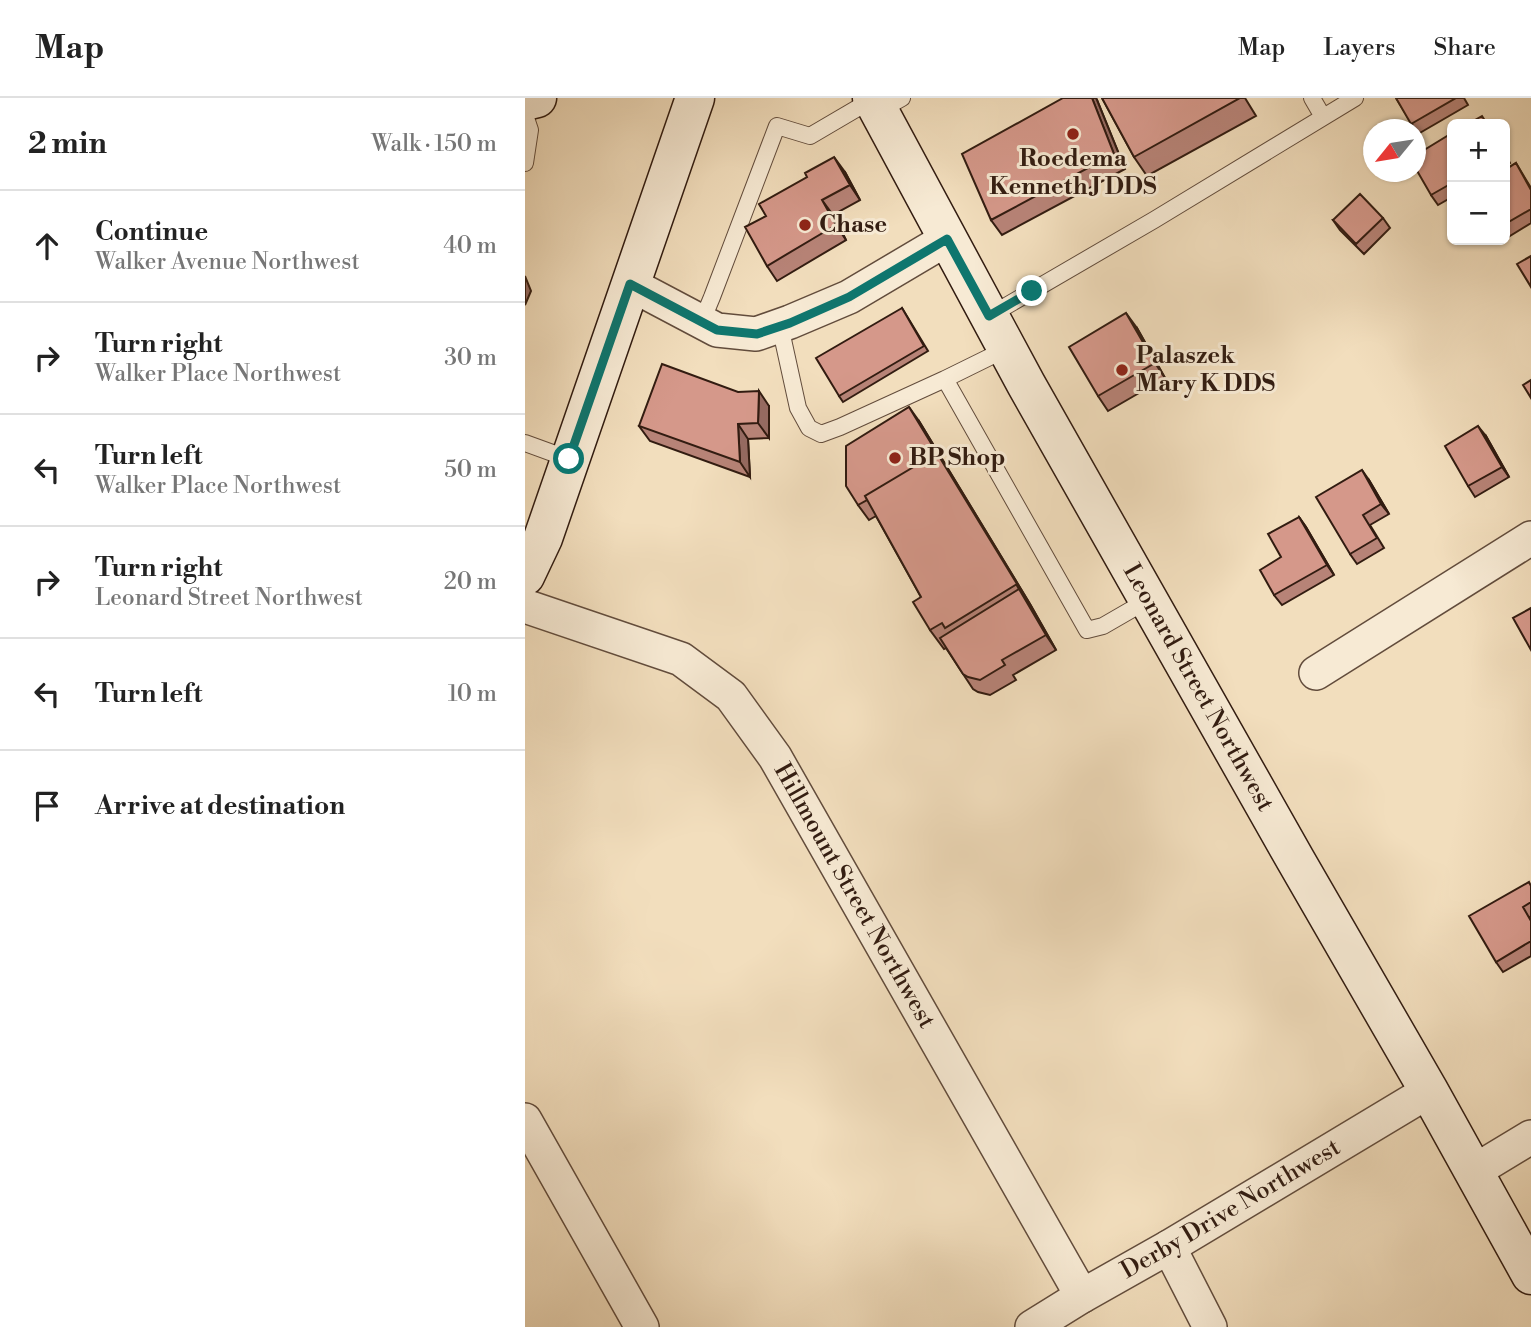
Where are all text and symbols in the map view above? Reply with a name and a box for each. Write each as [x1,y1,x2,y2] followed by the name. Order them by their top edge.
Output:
[35,28,104,69] text: Map
[1238,33,1285,63] text: Map
[1323,33,1395,63] text: Layers
[1433,33,1496,63] text: Share
[1363,119,1426,182] north arrow
[1447,119,1510,245] map controls
[1447,119,1510,182] button: +
[28,125,107,163] text: 2 min
[1065,126,1081,142] marker: Roedema Kenneth J DDS
[371,130,497,158] text: Walk · 150 m
[989,144,1157,202] place label: Roedema Kenneth J DDS
[1447,182,1510,245] button: −
[819,210,887,240] place label: Chase
[95,216,208,248] text: Continue
[797,217,813,233] marker: Chase
[28,227,66,265] icon: ahead
[443,232,497,260] text: 40 m
[95,248,360,276] text: Walker Avenue Northwest
[1016,275,1047,306] route end
[95,328,223,360] text: Turn right
[28,339,66,377] icon: right
[1136,341,1276,399] place label: Palaszek Mary K DDS
[444,344,497,372] text: 30 m
[95,360,341,388] text: Walker Place Northwest
[1114,362,1130,378] marker: Palaszek Mary K DDS
[95,440,203,472] text: Turn left
[553,443,584,474] route start
[909,443,1006,473] place label: BP Shop
[887,450,903,466] marker: BP Shop
[28,451,66,489] icon: left
[444,456,497,484] text: 50 m
[95,472,341,500] text: Walker Place Northwest
[95,552,223,584] text: Turn right
[1116,559,1280,817] street label: Leonard Street Northwest
[28,563,66,601] icon: right
[444,568,497,596] text: 20 m
[95,584,363,612] text: Leonard Street Northwest
[28,675,66,713] icon: left
[95,678,203,710] text: Turn left
[448,680,497,708] text: 10 m
[767,758,942,1034] street label: Hillmount Street Northwest
[28,787,66,825] icon: arrive
[95,790,345,822] text: Arrive at destination
[1116,1132,1346,1286] street label: Derby Drive Northwest

